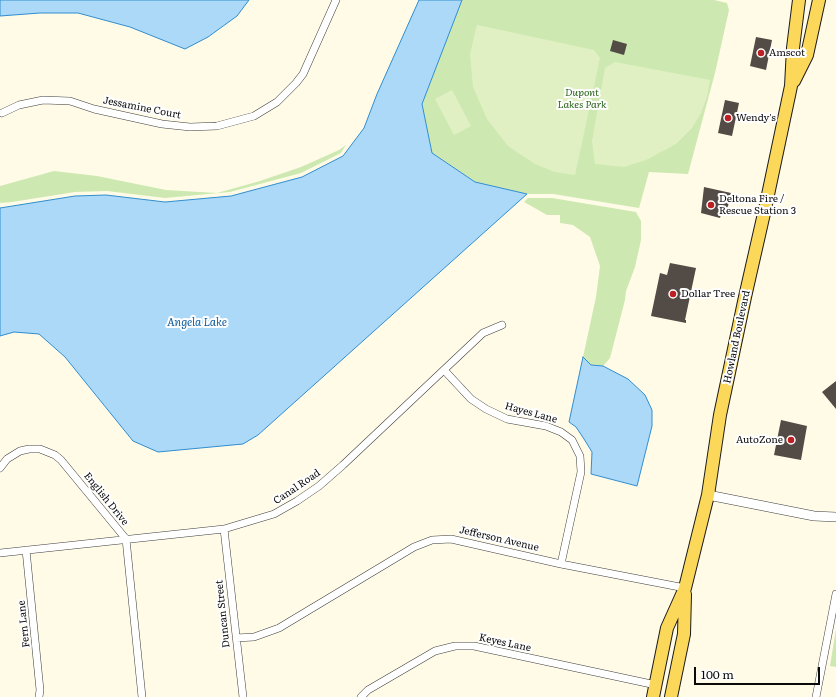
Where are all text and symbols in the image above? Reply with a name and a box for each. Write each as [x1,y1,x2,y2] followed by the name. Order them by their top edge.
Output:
[769,47,805,59] place label: Amscot
[756,48,766,58] marker: Amscot
[558,87,606,110] park label: Dupont Lakes Park
[102,95,182,121] street label: Jessamine Court
[736,112,776,124] place label: Wendy's
[723,113,733,123] marker: Wendy's
[719,193,796,216] place label: Deltona Fire / Rescue Station 3
[706,200,716,210] marker: Deltona Fire / Rescue Station 3
[681,288,735,300] place label: Dollar Tree
[668,289,678,299] marker: Dollar Tree
[721,289,753,385] street label: Howland Boulevard
[167,316,227,330] water label: Angela Lake
[504,400,558,426] street label: Hayes Lane
[736,434,783,446] place label: AutoZone
[786,435,796,445] marker: AutoZone
[271,467,323,507] street label: Canal Road
[81,470,131,528] street label: English Drive
[458,524,540,554] street label: Jefferson Avenue
[213,580,233,648] street label: Duncan Street
[16,600,32,648] street label: Fern Lane
[478,632,532,654] street label: Keyes Lane
[696,659,822,685] scale bar
[701,665,734,683] text: 100 m

